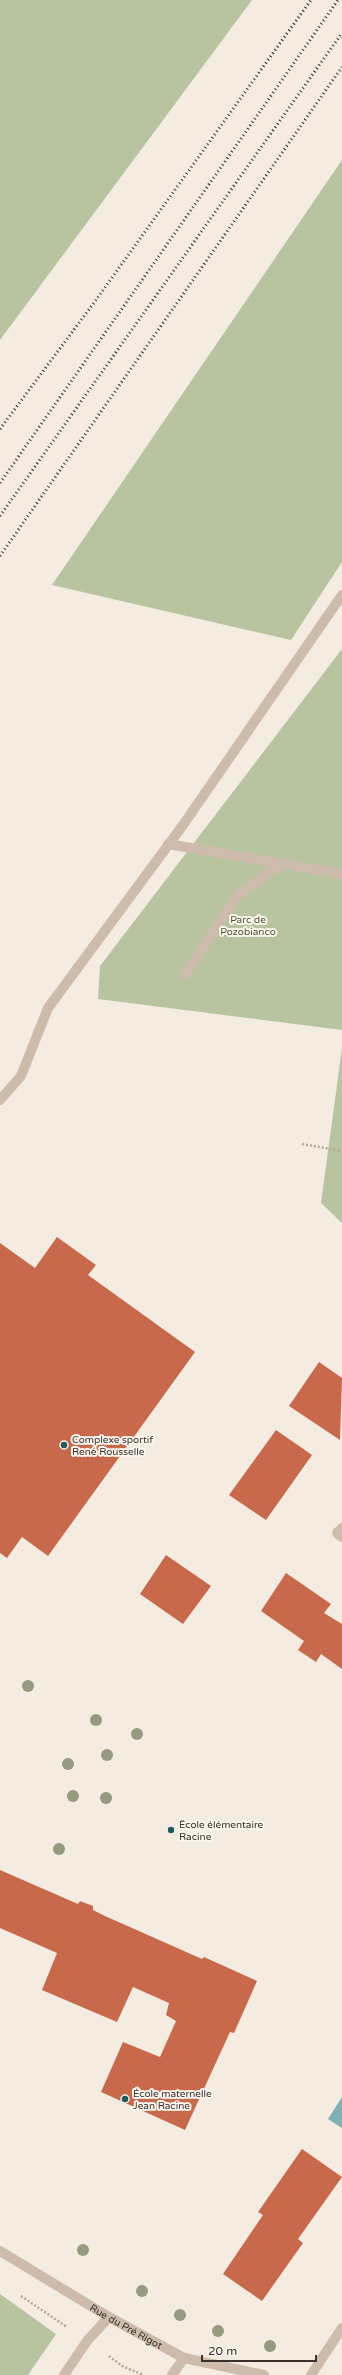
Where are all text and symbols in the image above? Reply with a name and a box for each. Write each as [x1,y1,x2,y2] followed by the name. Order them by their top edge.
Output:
[220,914,276,938] park label: Parc de Pozobianco
[72,1434,153,1458] place label: Complexe sportif René Rousselle
[59,1440,69,1450] marker: Complexe sportif René Rousselle
[179,1819,264,1843] place label: Ëcole élémentaire Racine
[166,1825,176,1835] marker: Ëcole élémentaire Racine
[133,2088,212,2112] place label: École maternelle Jean Racine
[120,2094,130,2104] marker: École maternelle Jean Racine
[88,2302,164,2352] street label: Rue du Pré Rigot
[202,2337,316,2363] scale bar
[208,2344,237,2358] text: 20 m

